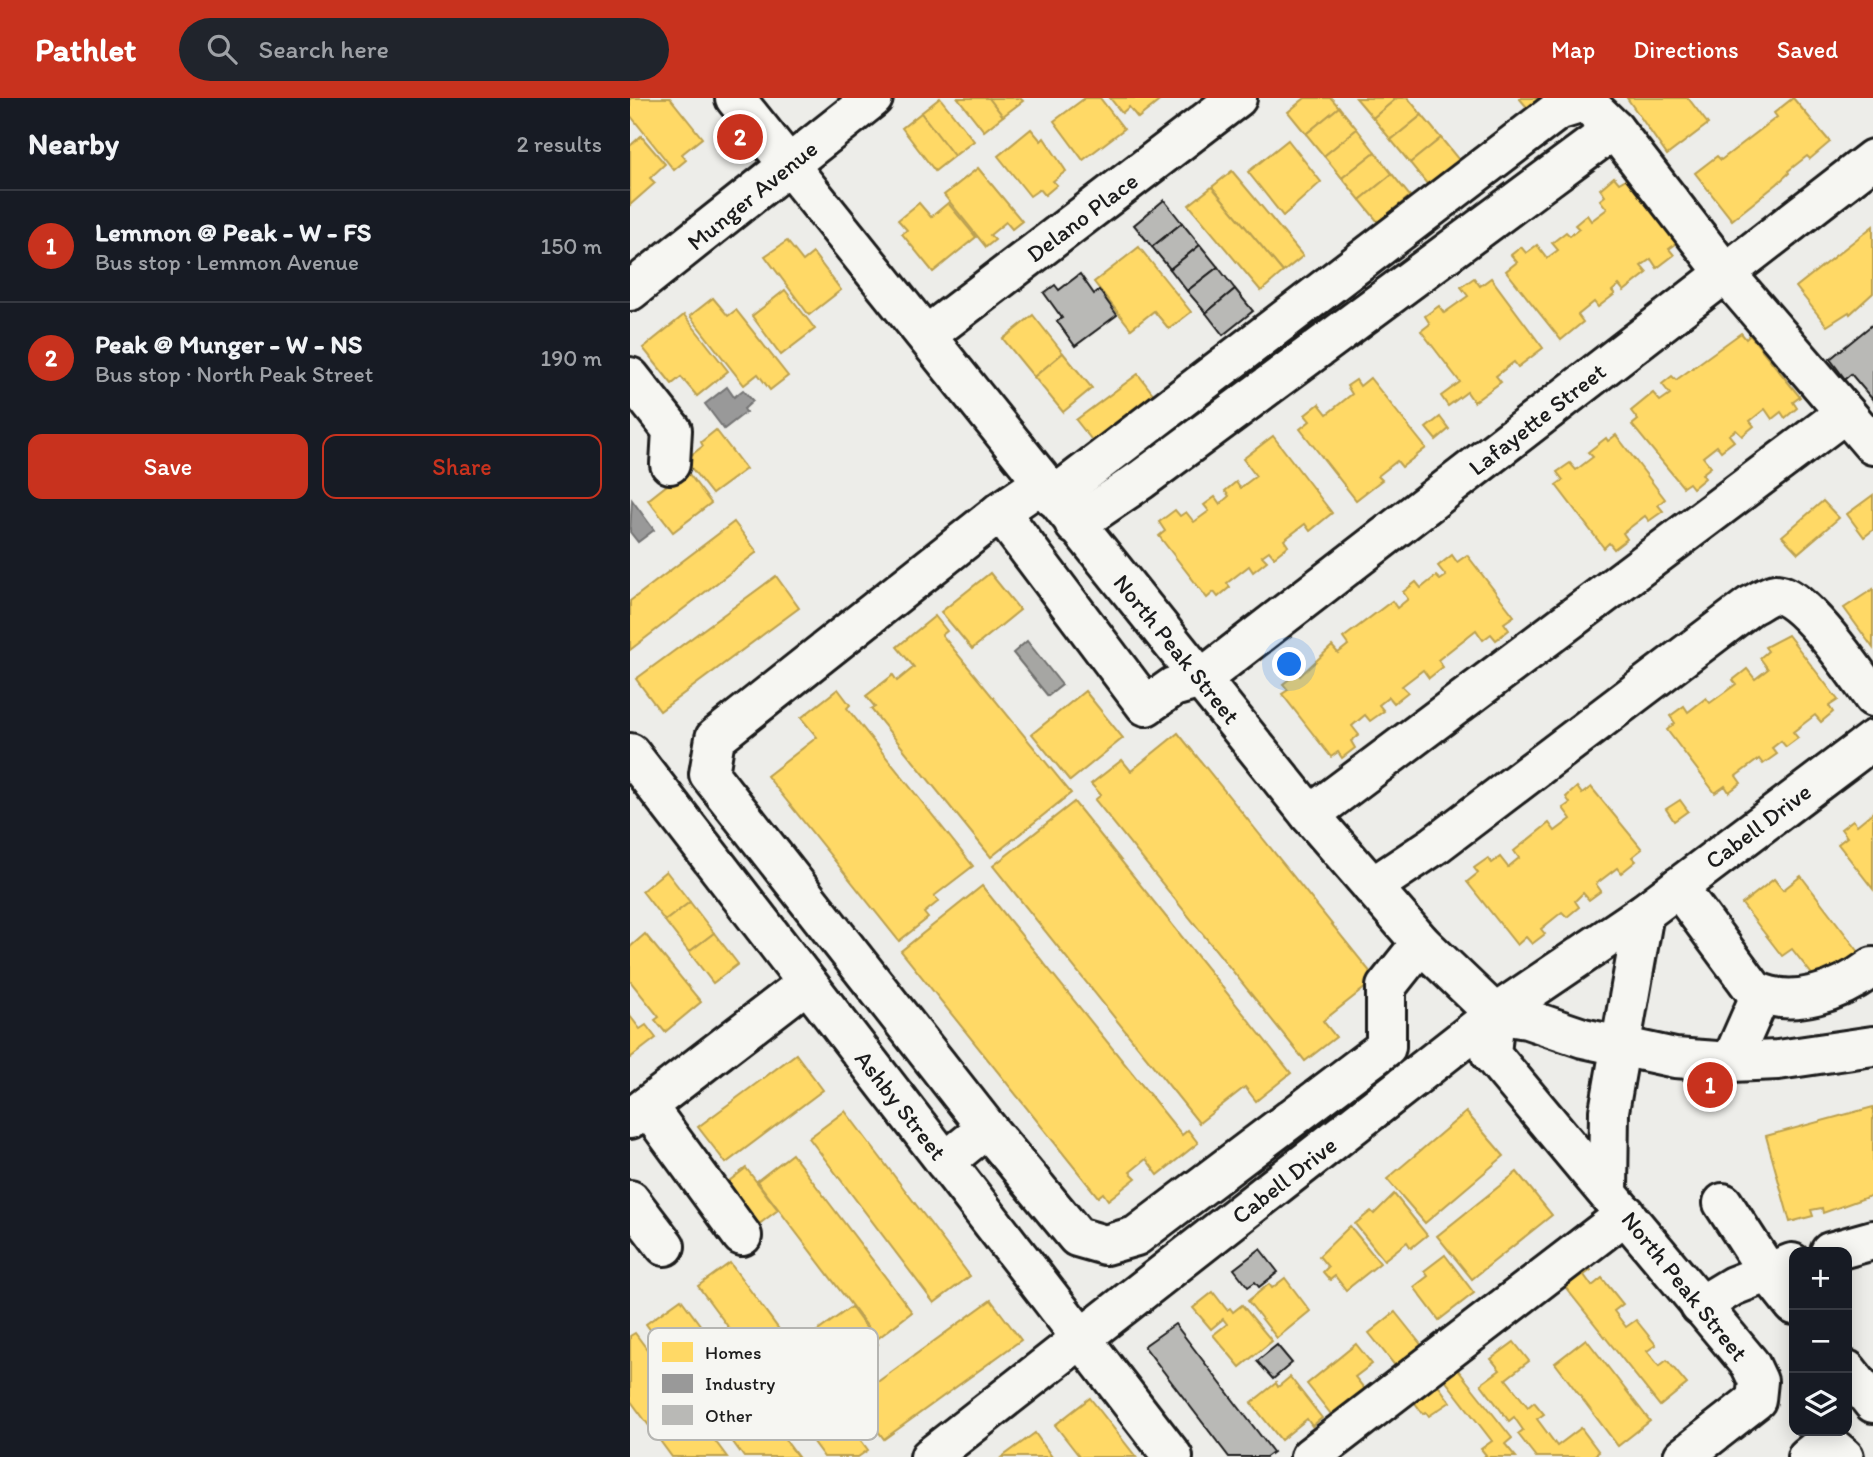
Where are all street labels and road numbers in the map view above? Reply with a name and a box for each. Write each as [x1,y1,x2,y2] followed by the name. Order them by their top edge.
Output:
[681,134,823,256] street label: Munger Avenue
[1021,166,1143,268] street label: Delano Place
[1463,356,1611,482] street label: Lafayette Street
[1108,568,1246,730] street label: North Peak Street
[1699,777,1817,875] street label: Cabell Drive
[849,1044,953,1166] street label: Ashby Street
[1226,1130,1342,1230] street label: Cabell Drive
[1616,1205,1754,1367] street label: North Peak Street

